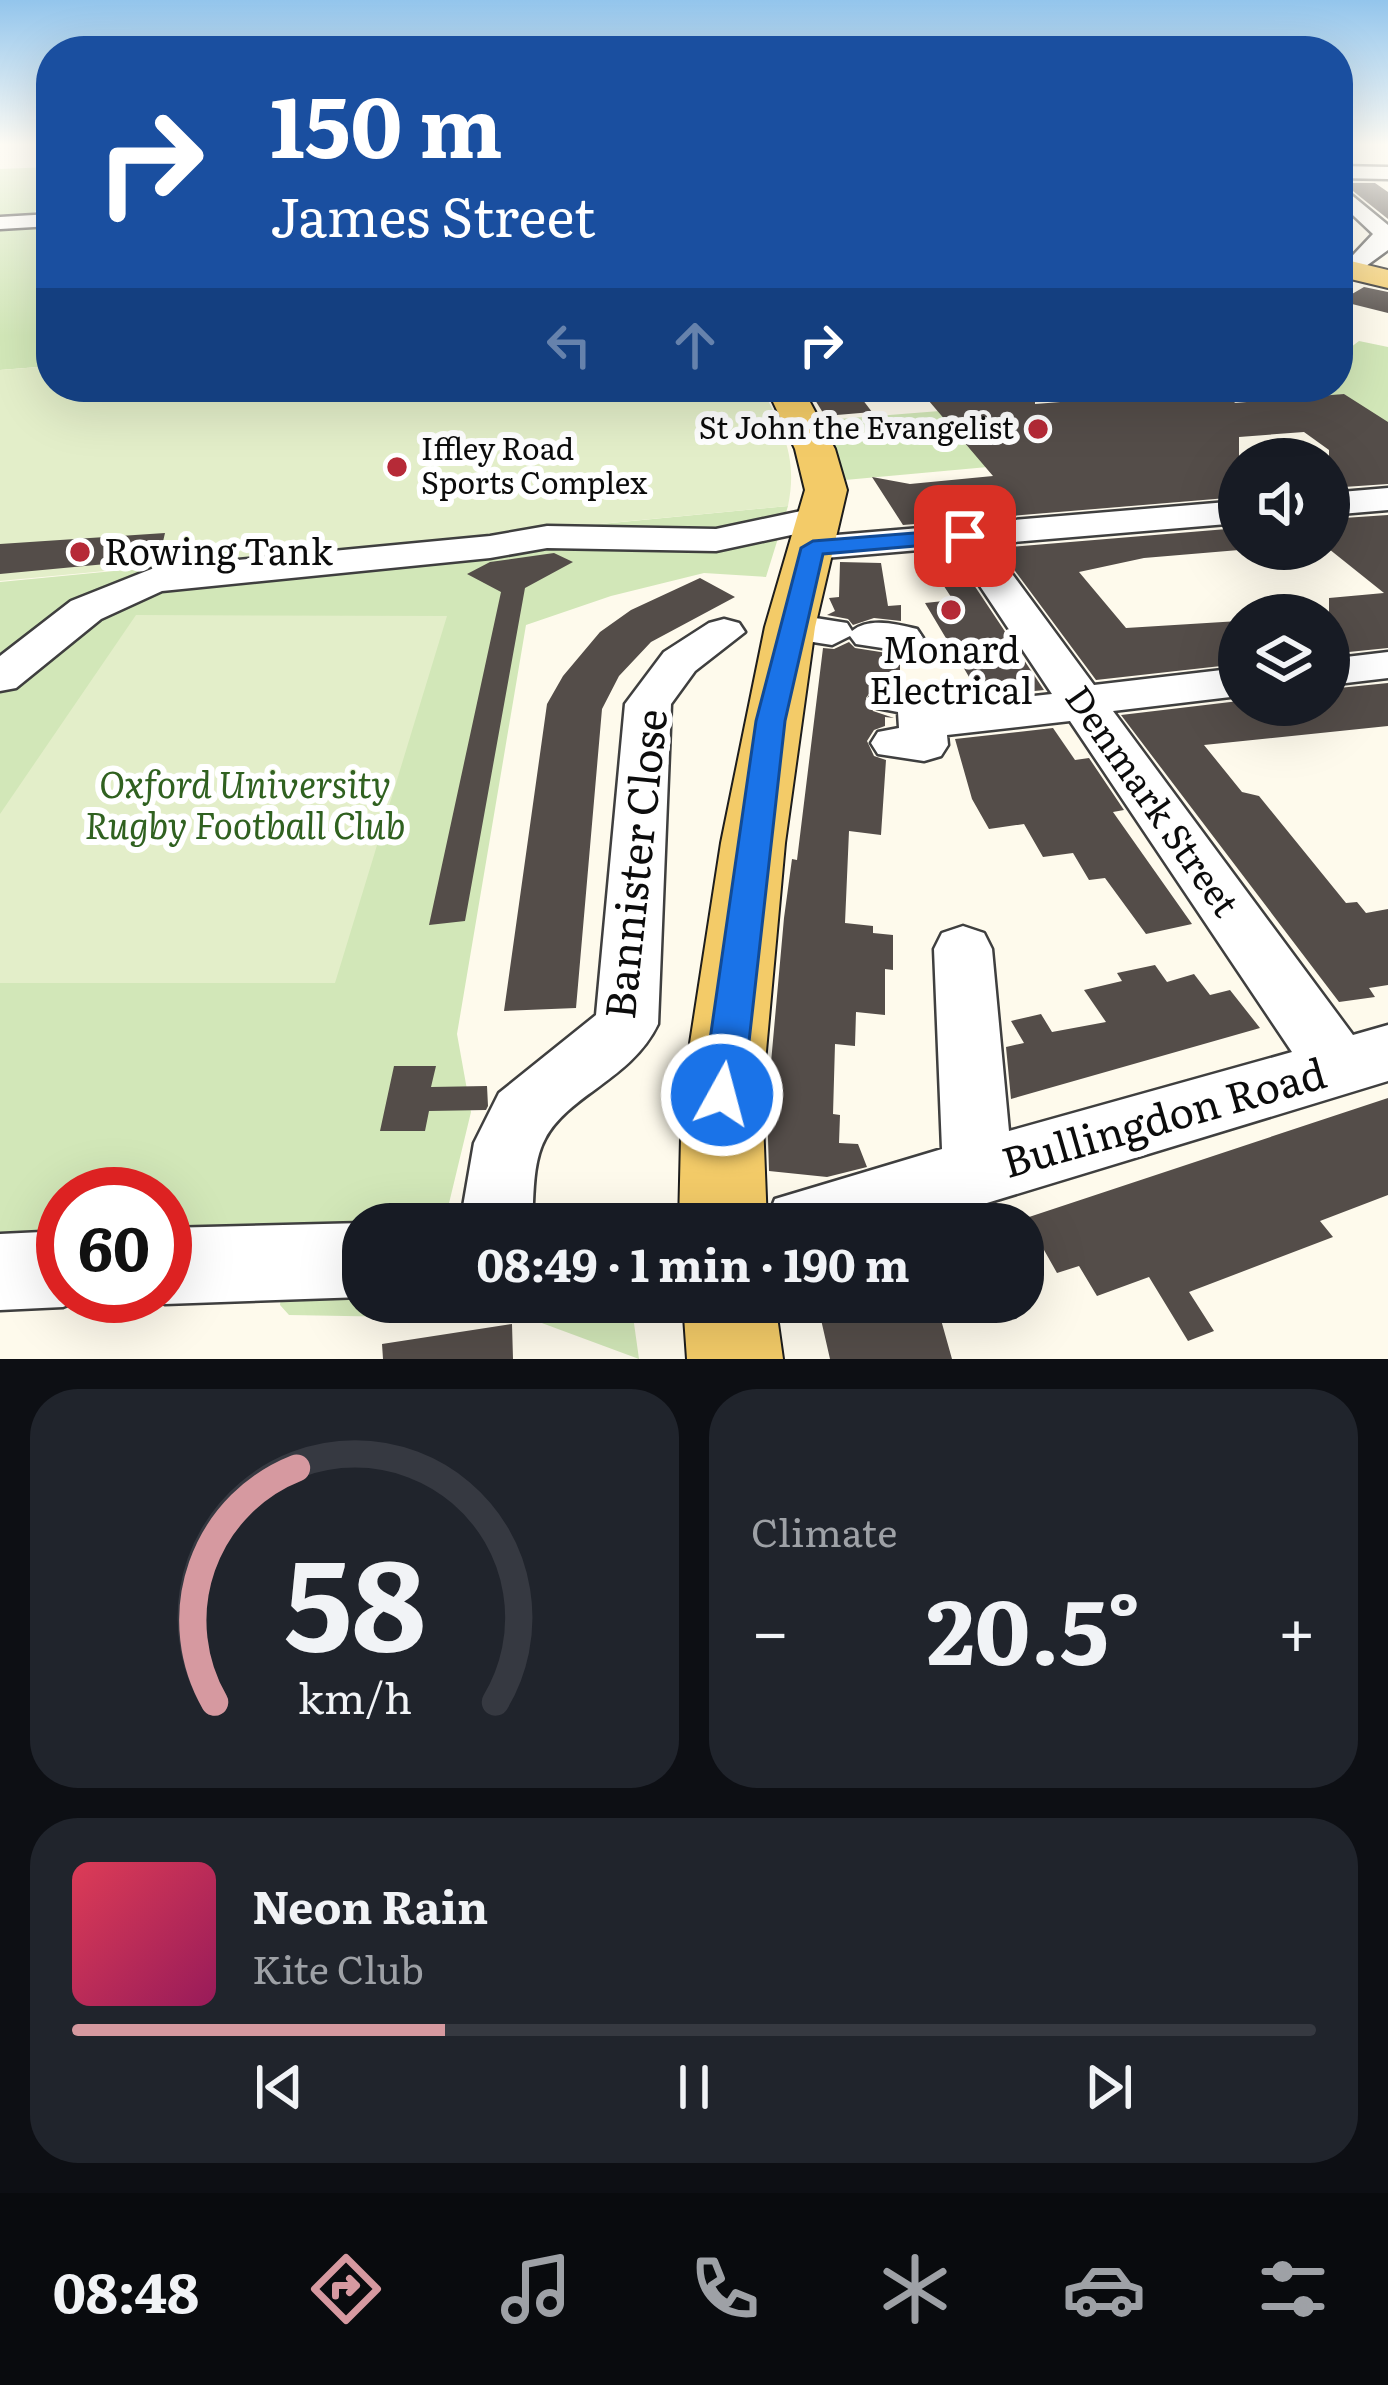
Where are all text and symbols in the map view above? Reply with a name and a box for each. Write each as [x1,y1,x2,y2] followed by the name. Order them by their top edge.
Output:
[270,59,503,184] text: 150 m
[72,84,228,240] icon: right
[270,173,595,254] text: James Street
[536,312,602,378] icon: left
[662,312,728,378] icon: ahead
[788,312,854,378] icon: right
[699,404,1014,448] place label: St John the Evangelist
[1025,416,1051,442] marker: St John the Evangelist
[421,425,647,503] place label: Iffley Road Sports Complex
[1218,438,1350,726] map controls
[1218,438,1350,570] button: sound
[384,454,410,480] marker: Iffley Road Sports Complex
[914,485,1016,587] pin
[932,503,998,569] icon: arrive
[104,523,334,576] place label: Rowing Tank
[67,539,93,565] marker: Rowing Tank
[1218,594,1350,726] button: layers
[938,597,964,623] marker: Monard Electrical
[869,621,1033,715] place label: Monard Electrical
[1054,673,1254,926] street label: Denmark Street
[586,706,680,1022] street label: Bannister Close
[84,756,406,850] park label: Oxford University Rugby Football Club
[659,1032,785,1158] position arrow
[994,1039,1332,1191] street label: Bullingdon Road
[36,1167,192,1323] speed limit sign: 60
[476,1229,910,1296] text: 08:49 · 1 min · 190 m
[751,1501,897,1559] text: Climate
[284,1504,425,1689] text: 58
[926,1559,1141,1693] text: 20.5°
[751,1578,789,1676] text: −
[1278,1578,1316,1676] text: +
[297,1663,412,1726] text: km/h
[252,1871,488,1938] text: Neon Rain
[252,1938,424,1996] text: Kite Club
[246,2054,312,2120] icon: previous
[661,2054,727,2120] icon: pause
[1076,2054,1142,2120] icon: next
[304,2247,388,2331] icon: directions
[494,2247,578,2331] icon: music
[683,2247,767,2331] icon: phone
[873,2247,957,2331] icon: climate
[1062,2247,1146,2331] icon: car
[1251,2247,1335,2331] icon: filters
[53,2249,199,2330] text: 08:48

